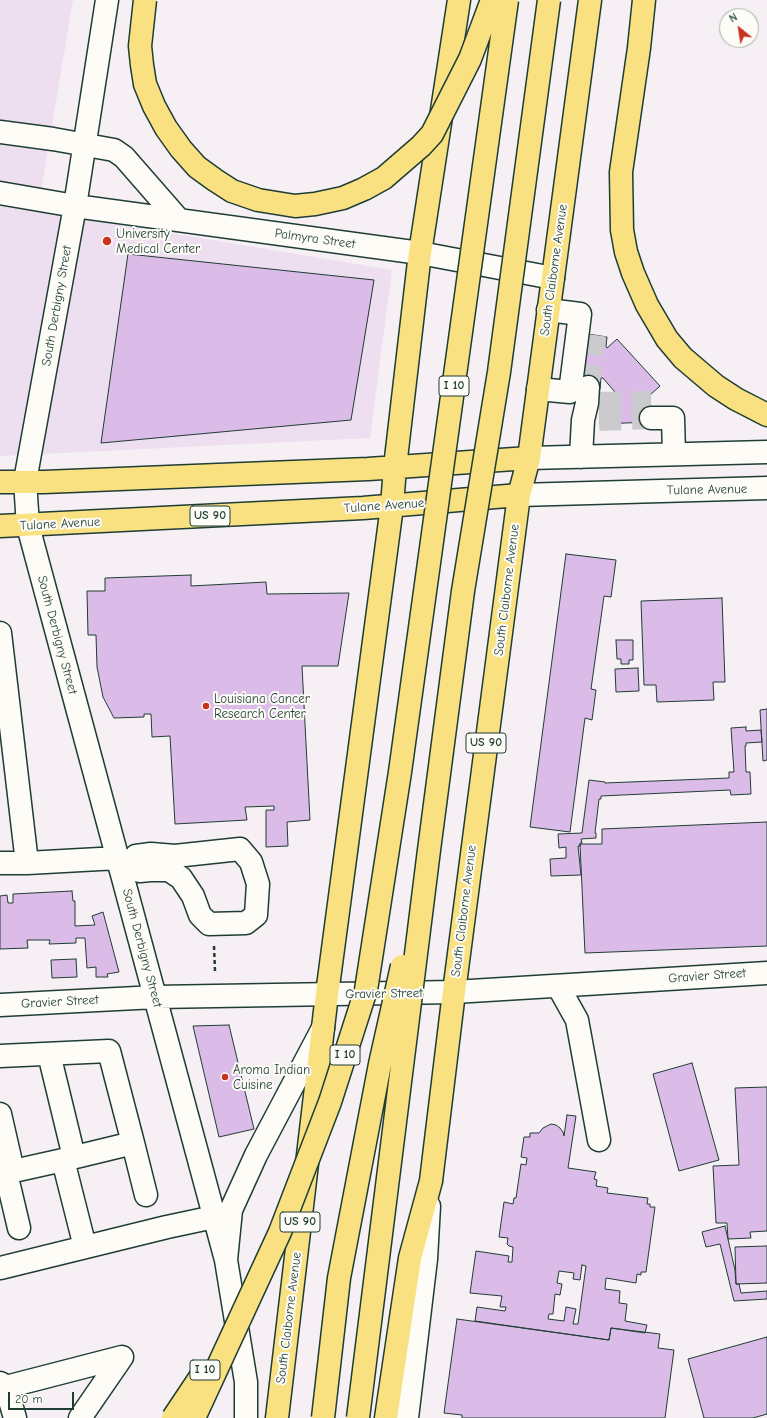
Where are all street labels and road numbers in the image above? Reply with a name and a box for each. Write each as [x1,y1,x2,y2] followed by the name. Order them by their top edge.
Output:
[537,203,571,337] street label: South Claiborne Avenue
[274,226,356,252] street label: Palmyra Street
[39,244,75,368] street label: South Derbigny Street
[439,376,469,396] road number: I 10
[667,481,747,499] street label: Tulane Avenue
[343,495,425,517] street label: Tulane Avenue
[190,506,230,526] road number: US 90
[19,514,101,534] street label: Tulane Avenue
[491,523,523,657] street label: South Claiborne Avenue
[34,574,80,696] street label: South Derbigny Street
[466,733,506,753] road number: US 90
[448,844,480,978] street label: South Claiborne Avenue
[119,887,165,1009] street label: South Derbigny Street
[668,966,746,986] street label: Gravier Street
[345,986,423,1002] street label: Gravier Street
[21,992,99,1012] street label: Gravier Street
[330,1045,360,1065] road number: I 10
[280,1212,320,1232] road number: US 90
[273,1251,305,1385] street label: South Claiborne Avenue
[190,1360,220,1380] road number: I 10

